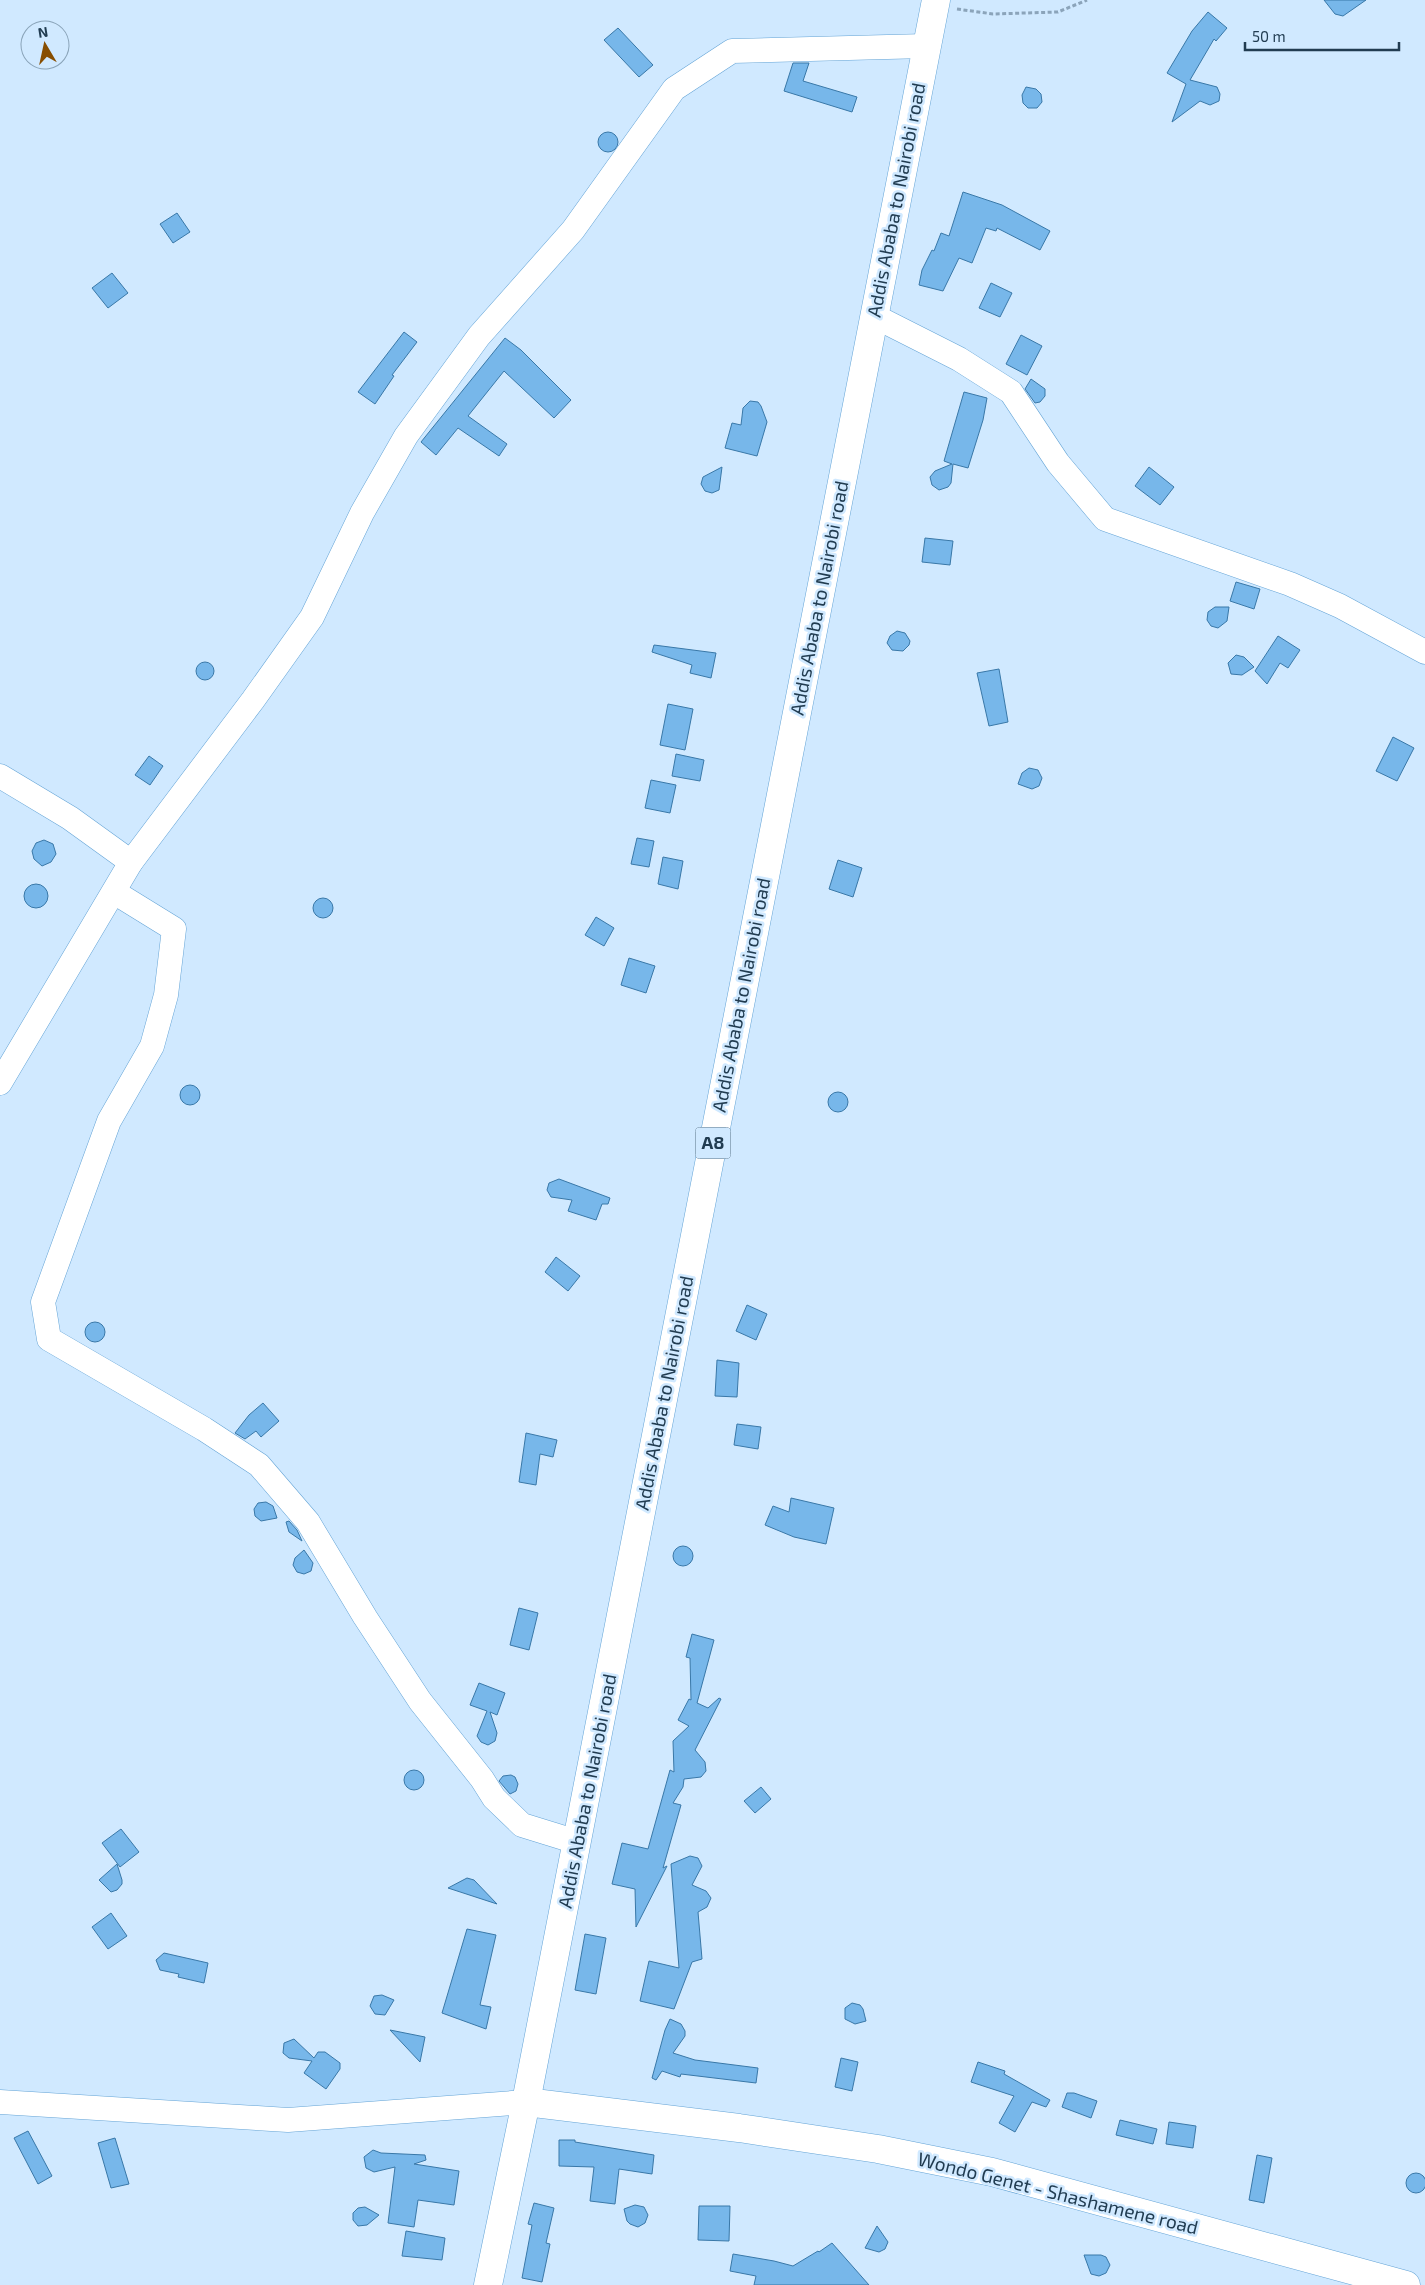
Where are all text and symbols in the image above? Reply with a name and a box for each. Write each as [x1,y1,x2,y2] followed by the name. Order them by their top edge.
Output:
[20,20,70,70] north arrow
[1245,20,1399,52] scale bar
[37,22,49,41] text: N
[1252,27,1286,45] text: 50 m
[861,81,930,319] street label: Addis Ababa to Nairobi road
[784,479,853,717] street label: Addis Ababa to Nairobi road
[706,876,775,1114] street label: Addis Ababa to Nairobi road
[696,1128,730,1158] road number: A8
[629,1274,698,1512] street label: Addis Ababa to Nairobi road
[552,1672,621,1910] street label: Addis Ababa to Nairobi road
[916,2147,1201,2239] street label: Wondo Genet - Shashamene road

